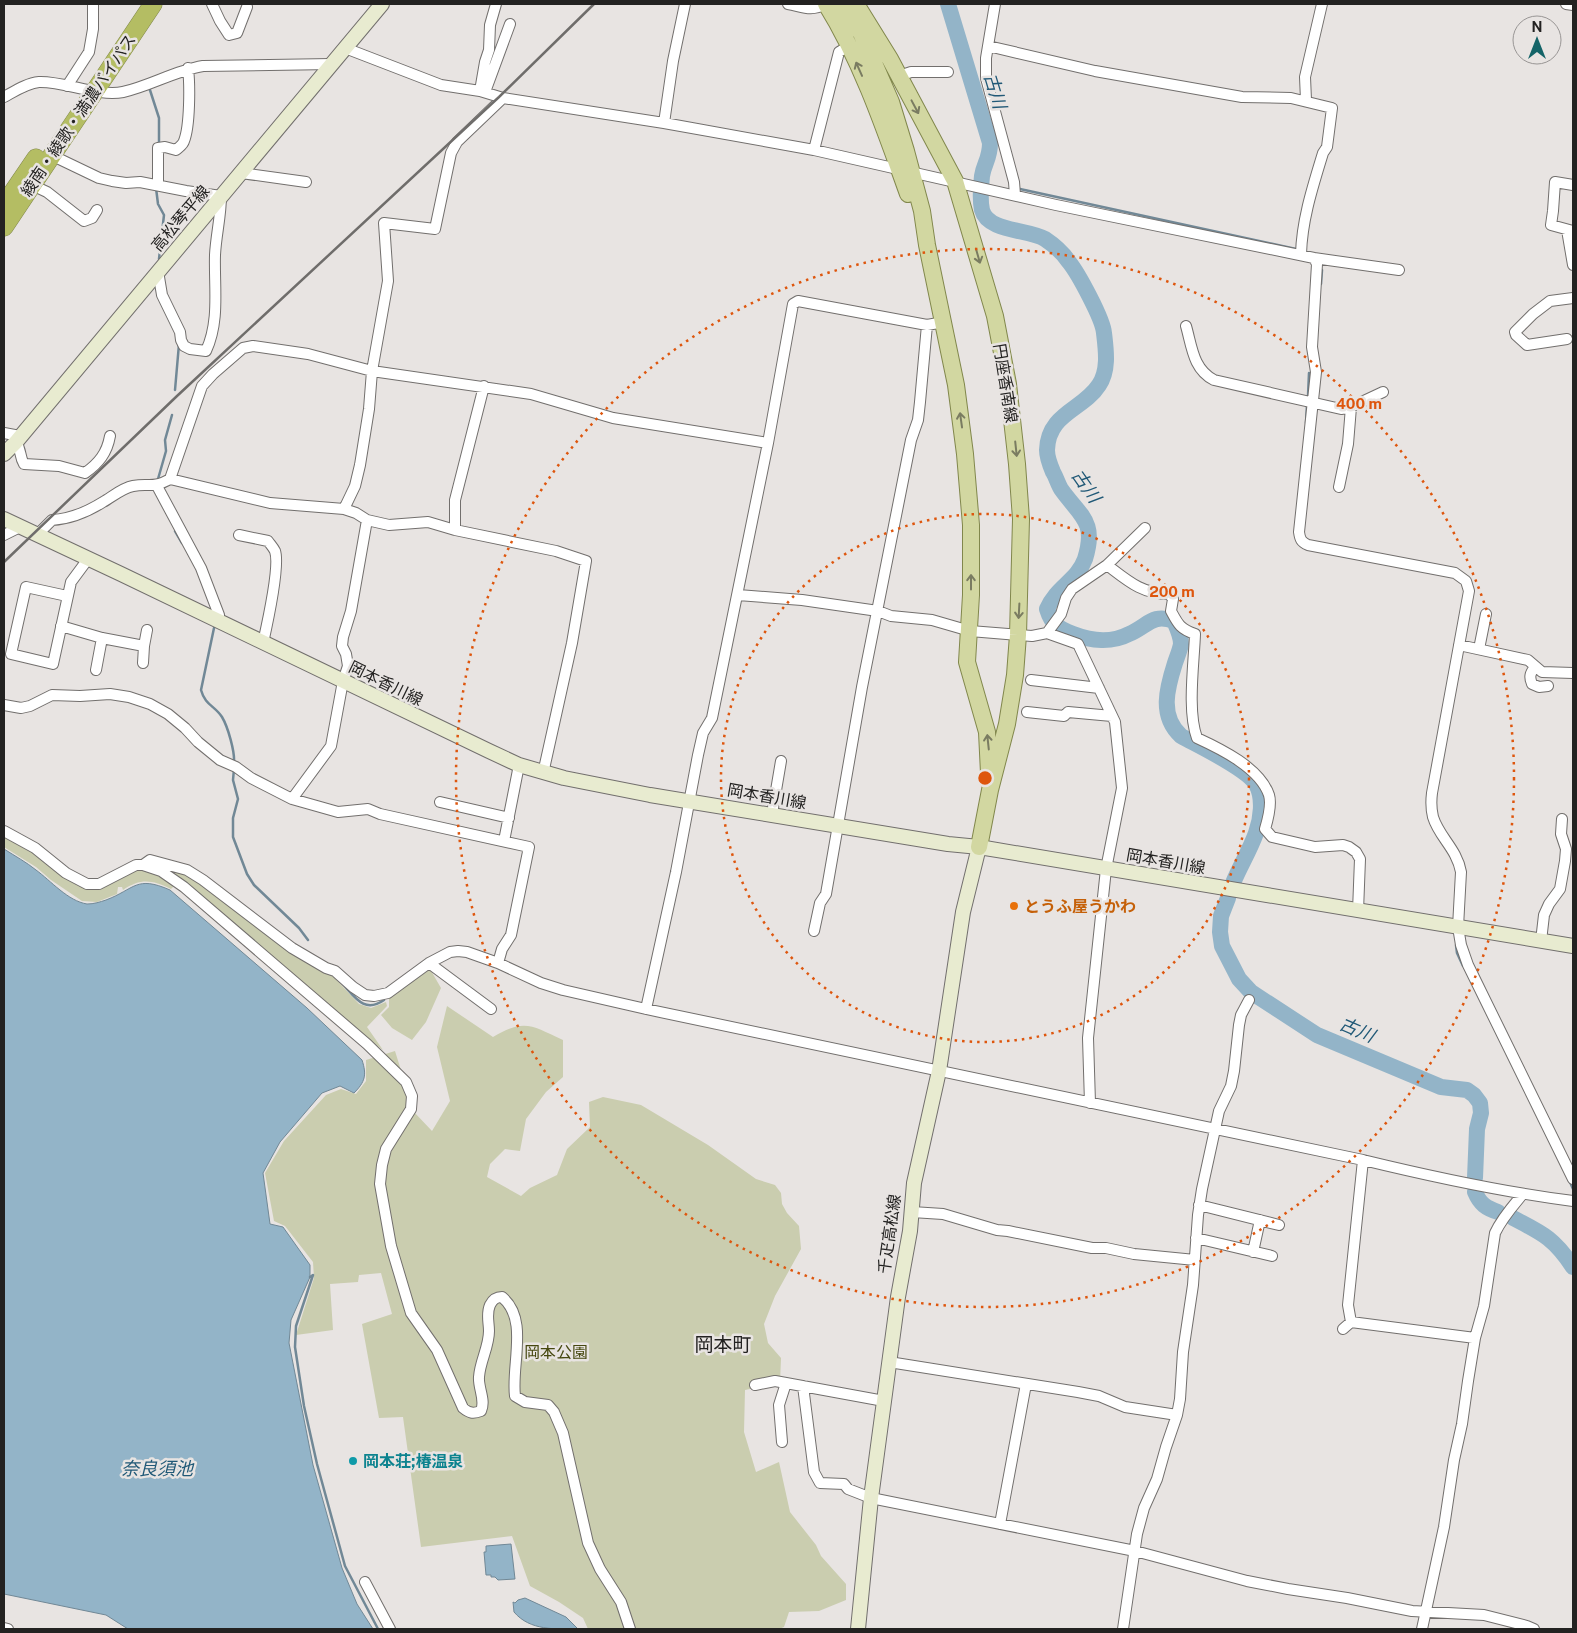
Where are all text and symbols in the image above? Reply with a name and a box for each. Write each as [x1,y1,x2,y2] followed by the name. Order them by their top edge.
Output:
[1512,15,1562,65] north arrow
[1532,19,1542,35] text: N
[17,31,140,200] street label: 綾南・綾歌・満濃バイパス
[854,62,863,77] one-way arrow
[980,71,1011,113] water label: 古川
[910,99,920,114] one-way arrow
[147,182,213,255] street label: 高松琴平線
[973,247,983,263] one-way arrow
[990,342,1021,424] street label: 円座香南線
[1336,395,1382,412] text: 400 m
[956,412,966,428] one-way arrow
[1011,441,1020,457] one-way arrow
[1067,465,1106,508] water label: 古川
[966,574,976,590] one-way arrow
[1149,583,1195,600] text: 200 m
[1015,603,1024,619] one-way arrow
[346,657,426,710] street label: 岡本香川線
[983,734,993,750] one-way arrow
[976,769,994,787] centre of rings
[726,780,808,813] street label: 岡本香川線
[1125,845,1207,878] street label: 岡本香川線
[1024,897,1136,916] place label: とうふ屋うかわ
[1008,900,1020,912] marker: とうふ屋うかわ
[1337,1013,1380,1047] water label: 古川
[875,1193,904,1275] street label: 千疋高松線
[694,1333,752,1355] district label: 岡本町
[524,1343,588,1362] park label: 岡本公園
[363,1452,463,1471] place label: 岡本荘;椿温泉
[347,1455,359,1467] marker: 岡本荘;椿温泉
[121,1458,195,1479] water label: 奈良須池

